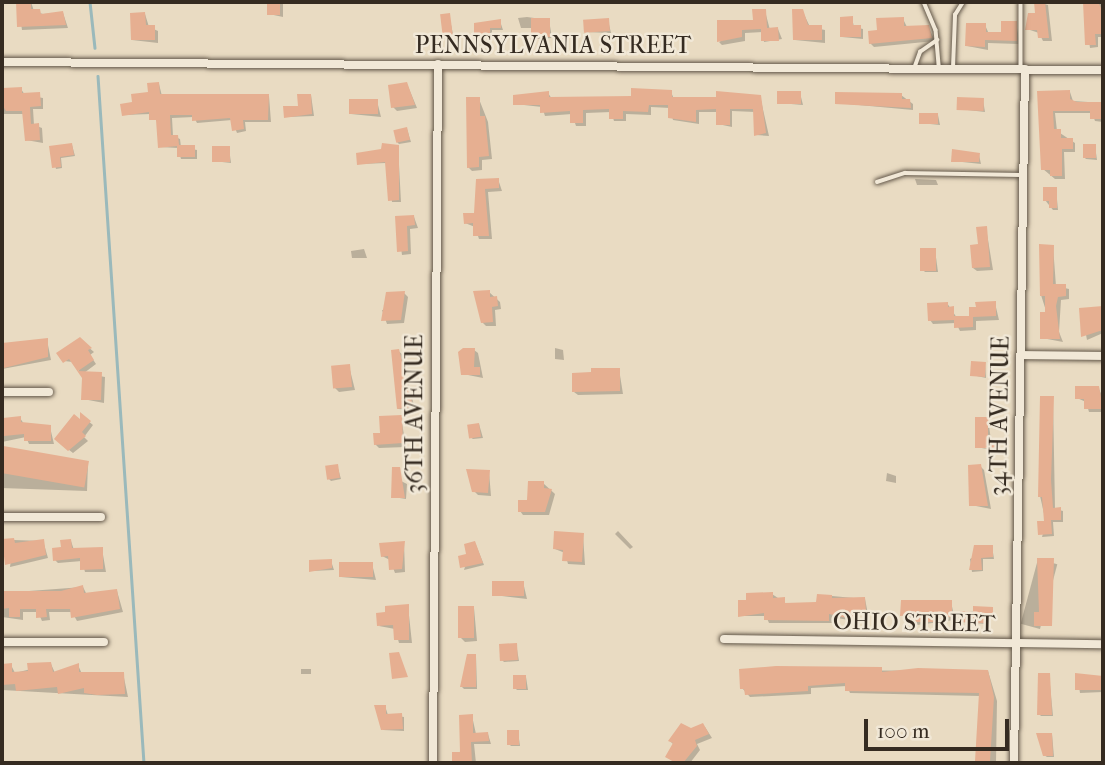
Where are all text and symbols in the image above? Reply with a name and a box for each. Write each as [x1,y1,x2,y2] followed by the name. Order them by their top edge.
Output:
[415,32,691,60] street label: PENNSYLVANIA STREET
[401,334,429,494] street label: 36TH AVENUE
[984,336,1016,496] street label: 34TH AVENUE
[833,607,995,639] street label: OHIO STREET
[867,706,1012,750] scale bar
[877,719,930,743] text: 100 m

